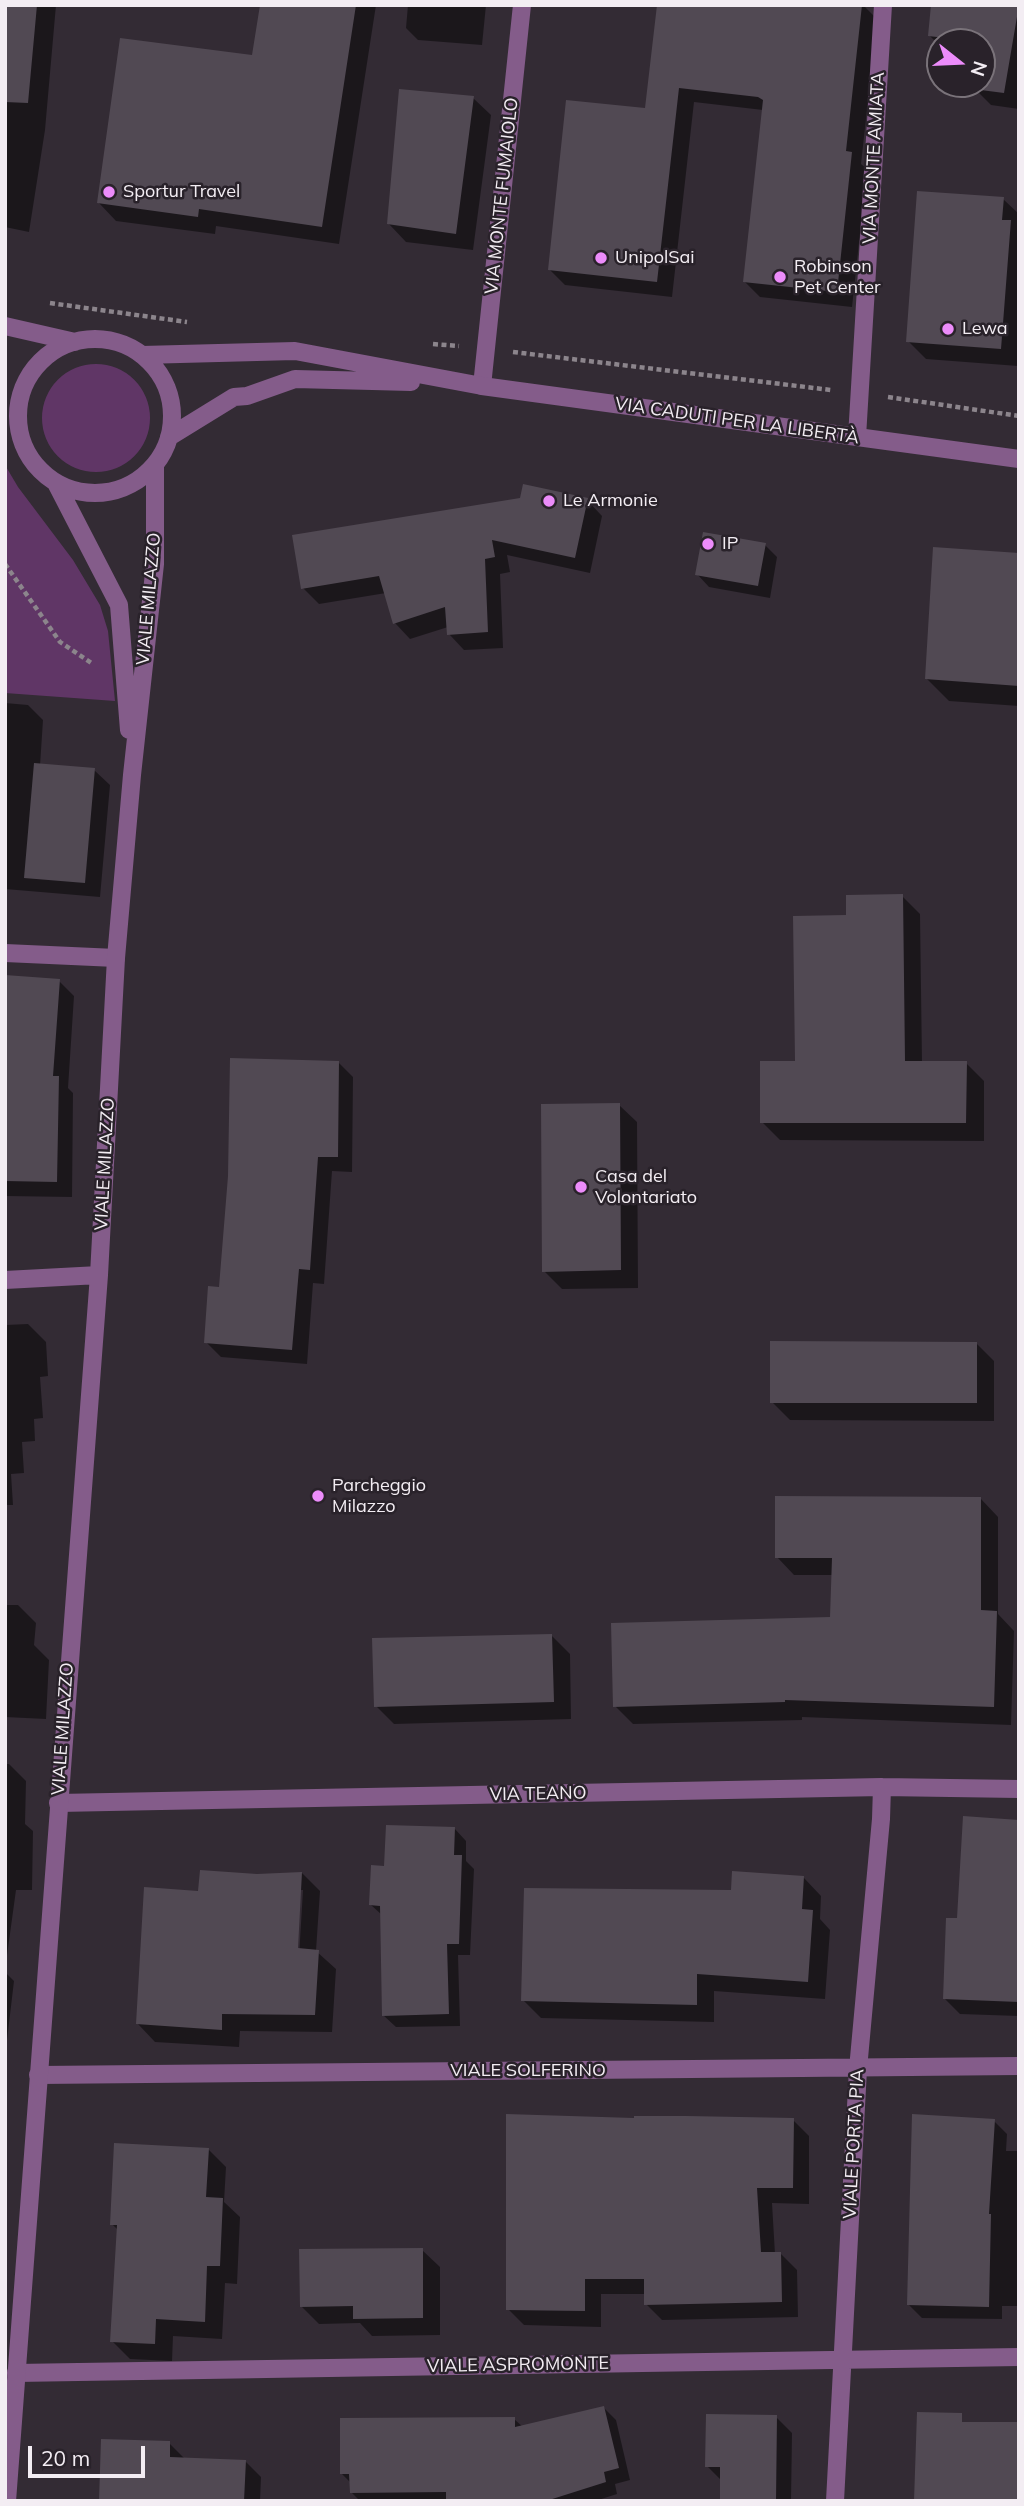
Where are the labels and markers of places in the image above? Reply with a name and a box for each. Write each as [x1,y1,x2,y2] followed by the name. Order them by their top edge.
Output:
[123,181,240,203] place label: Sportur Travel
[101,184,117,200] marker: Sportur Travel
[615,247,695,269] place label: UnipolSai
[593,250,609,266] marker: UnipolSai
[794,256,881,298] place label: Robinson Pet Center
[772,269,788,285] marker: Robinson Pet Center
[962,318,1008,340] place label: Lewa
[940,321,956,337] marker: Lewa
[563,490,658,512] place label: Le Armonie
[541,493,557,509] marker: Le Armonie
[722,533,738,555] place label: IP
[700,536,716,552] marker: IP
[595,1166,697,1208] place label: Casa del Volontariato
[573,1179,589,1195] marker: Casa del Volontariato
[332,1475,426,1518] place label: Parcheggio Milazzo
[310,1488,326,1504] marker: Parcheggio Milazzo

